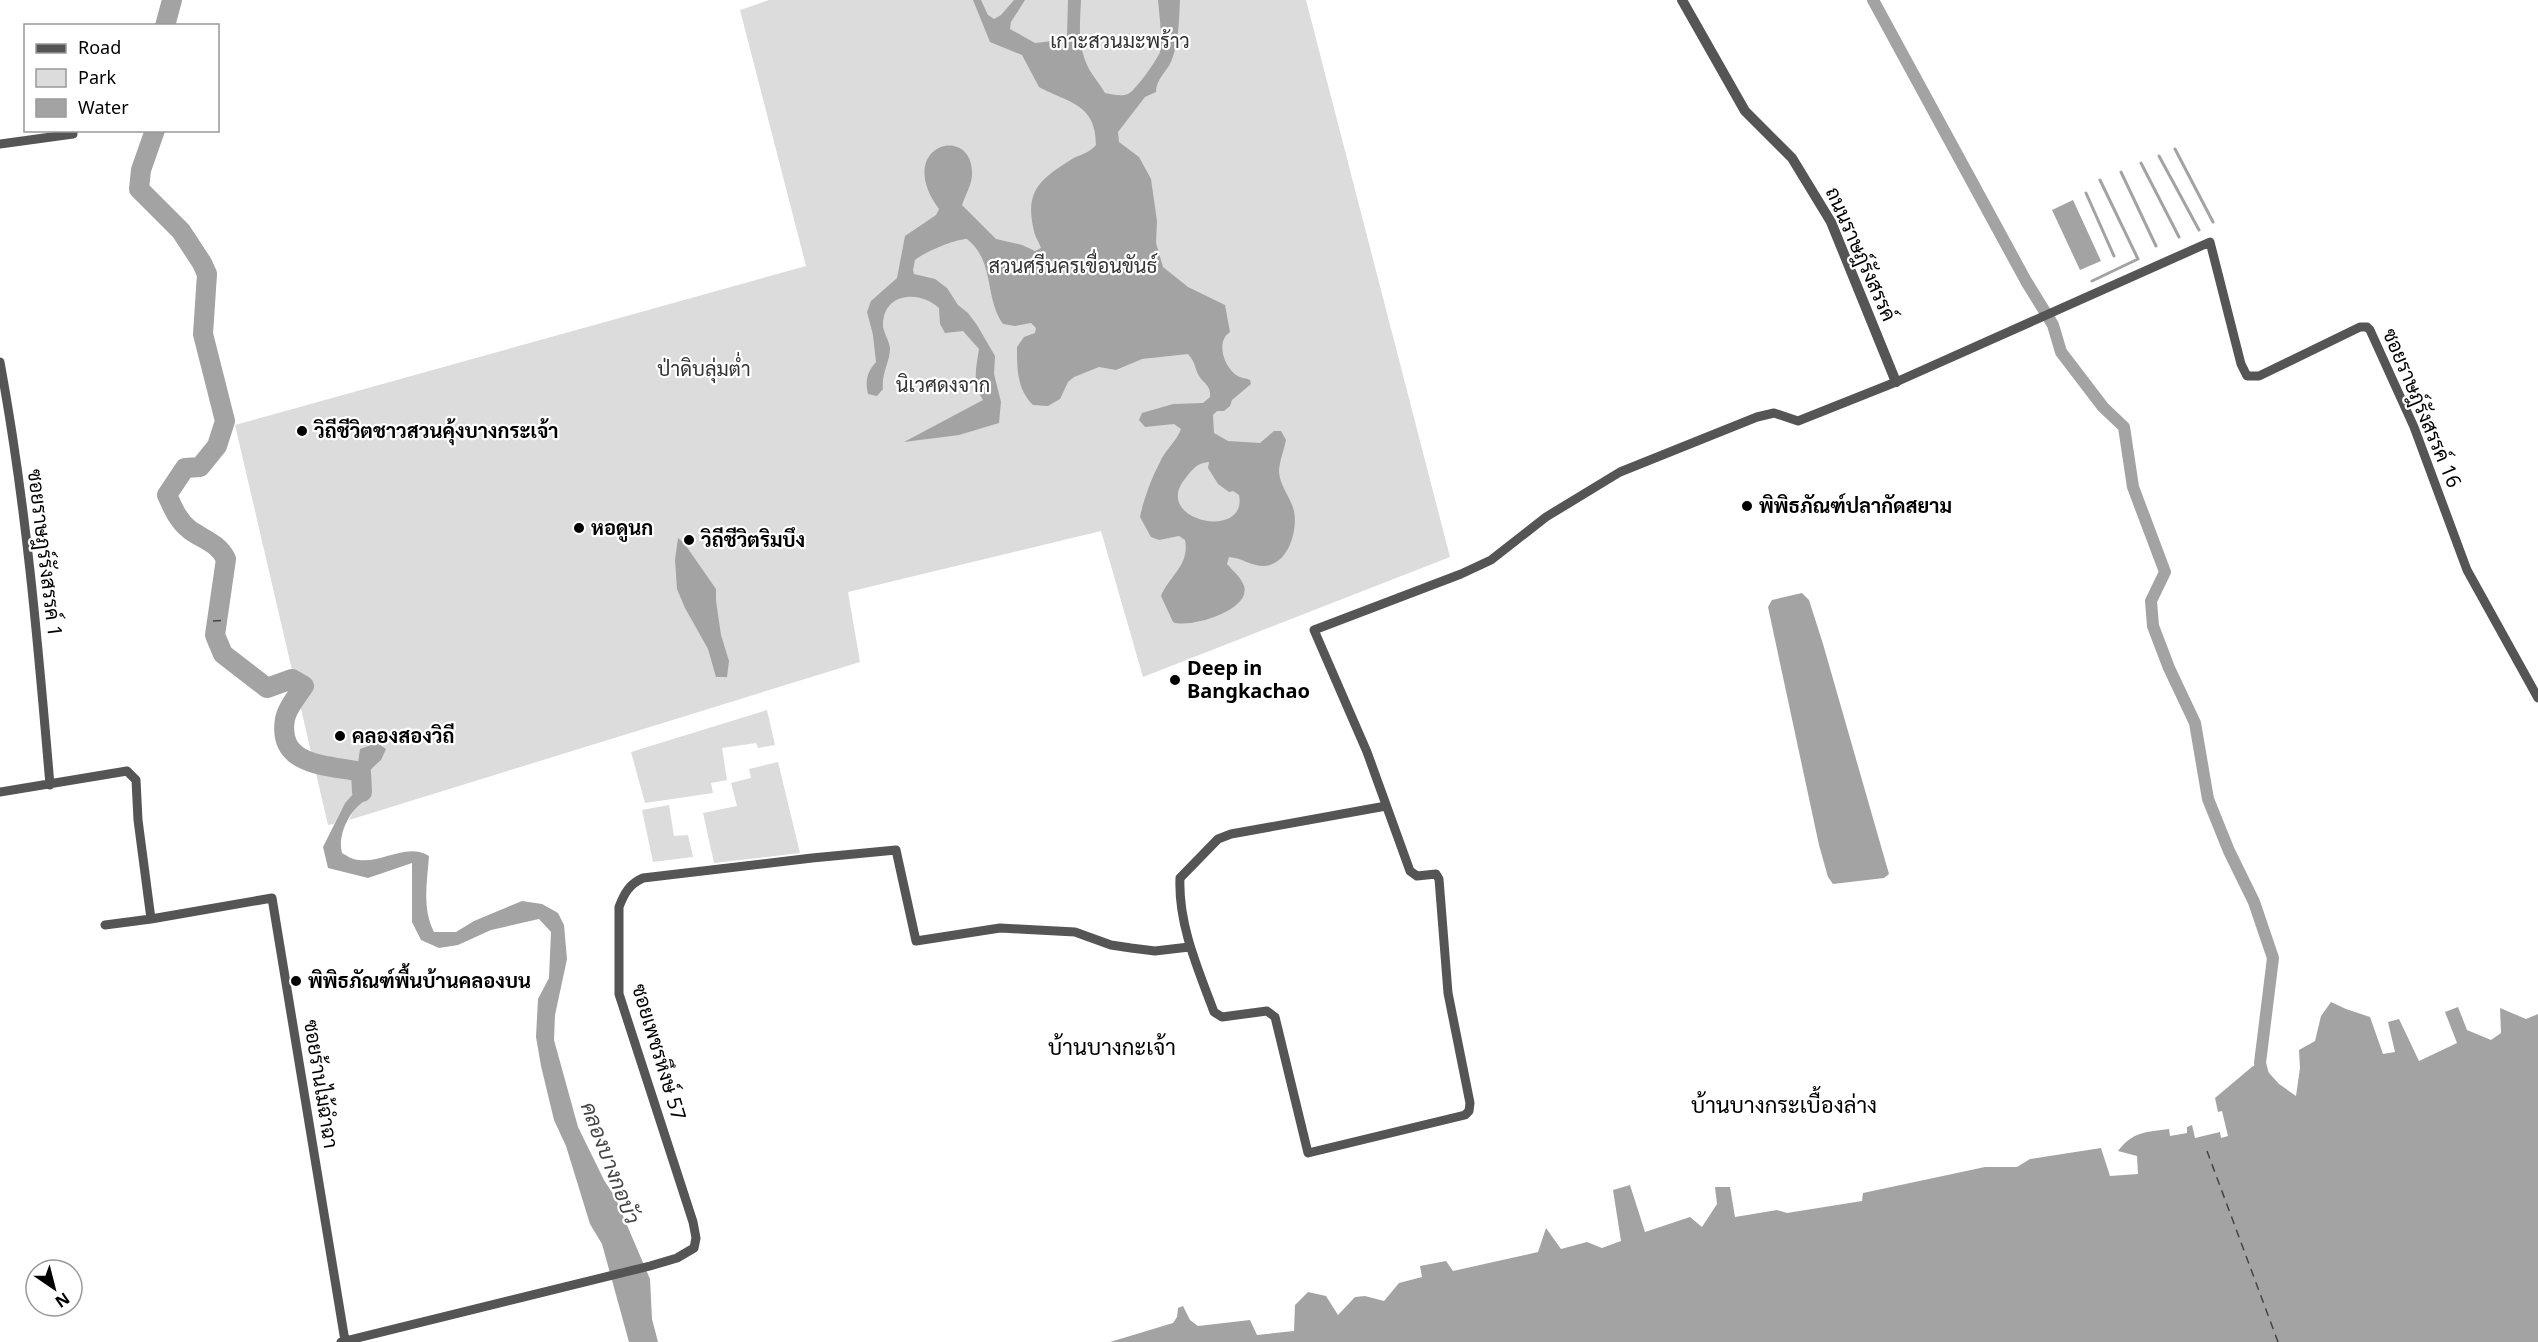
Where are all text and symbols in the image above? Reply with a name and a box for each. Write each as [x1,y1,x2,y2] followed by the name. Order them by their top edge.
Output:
[24,24,219,132] legend
[1050,27,1190,54] park label: เกาะสวนมะพร้าว
[78,35,121,59] text: Road
[78,65,116,89] text: Park
[78,95,129,119] text: Water
[1819,183,1903,325] street label: ถนนราษฎ์รังสรรค์
[989,249,1158,279] park label: สวนศรีนครเขื่อนขันธ์
[2376,324,2468,492] street label: ซอยราษฎ์รังสรรค์ 16
[657,352,751,383] park label: ป่าดิบลุ่มต่ำ
[896,371,990,398] park label: นิเวศดงจาก
[314,417,559,446] place label: วิถีชีวิตชาวสวนคุ้งบางกระเจ้า
[295,424,309,438] marker: วิถีชีวิตชาวสวนคุ้งบางกระเจ้า
[21,468,69,638] street label: ซอยราษฎร์รังสรรค์ 1
[1759,492,1952,519] place label: พิพิธภัณฑ์ปลากัดสยาม
[1740,499,1754,513] marker: พิพิธภัณฑ์ปลากัดสยาม
[591,514,653,542] place label: หอดูนก
[572,521,586,535] marker: หอดูนก
[701,526,805,553] place label: วิถีชีวิตริมบึง
[682,533,696,547] marker: วิถีชีวิตริมบึง
[1187,654,1310,704] place label: Deep in Bangkachao
[1168,673,1182,687] marker: Deep in Bangkachao
[352,722,454,749] place label: คลองสองวิถี
[333,729,347,743] marker: คลองสองวิถี
[308,963,531,994] place label: พิพิธภัณฑ์พื้นบ้านคลองบน
[289,974,303,988] marker: พิพิธภัณฑ์พื้นบ้านคลองบน
[626,980,693,1123] street label: ซอยเพชรหึงษ์ 57
[298,1018,345,1150] street label: ซอยร้านไม้ฉำฉา
[1048,1031,1176,1061] district label: บ้านบางกะเจ้า
[1691,1086,1877,1119] district label: บ้านบางกระเบื้องล่าง
[575,1098,647,1228] water label: คลองบางกอบัว
[24,1258,84,1318] north arrow
[51,1288,74,1313] text: N

